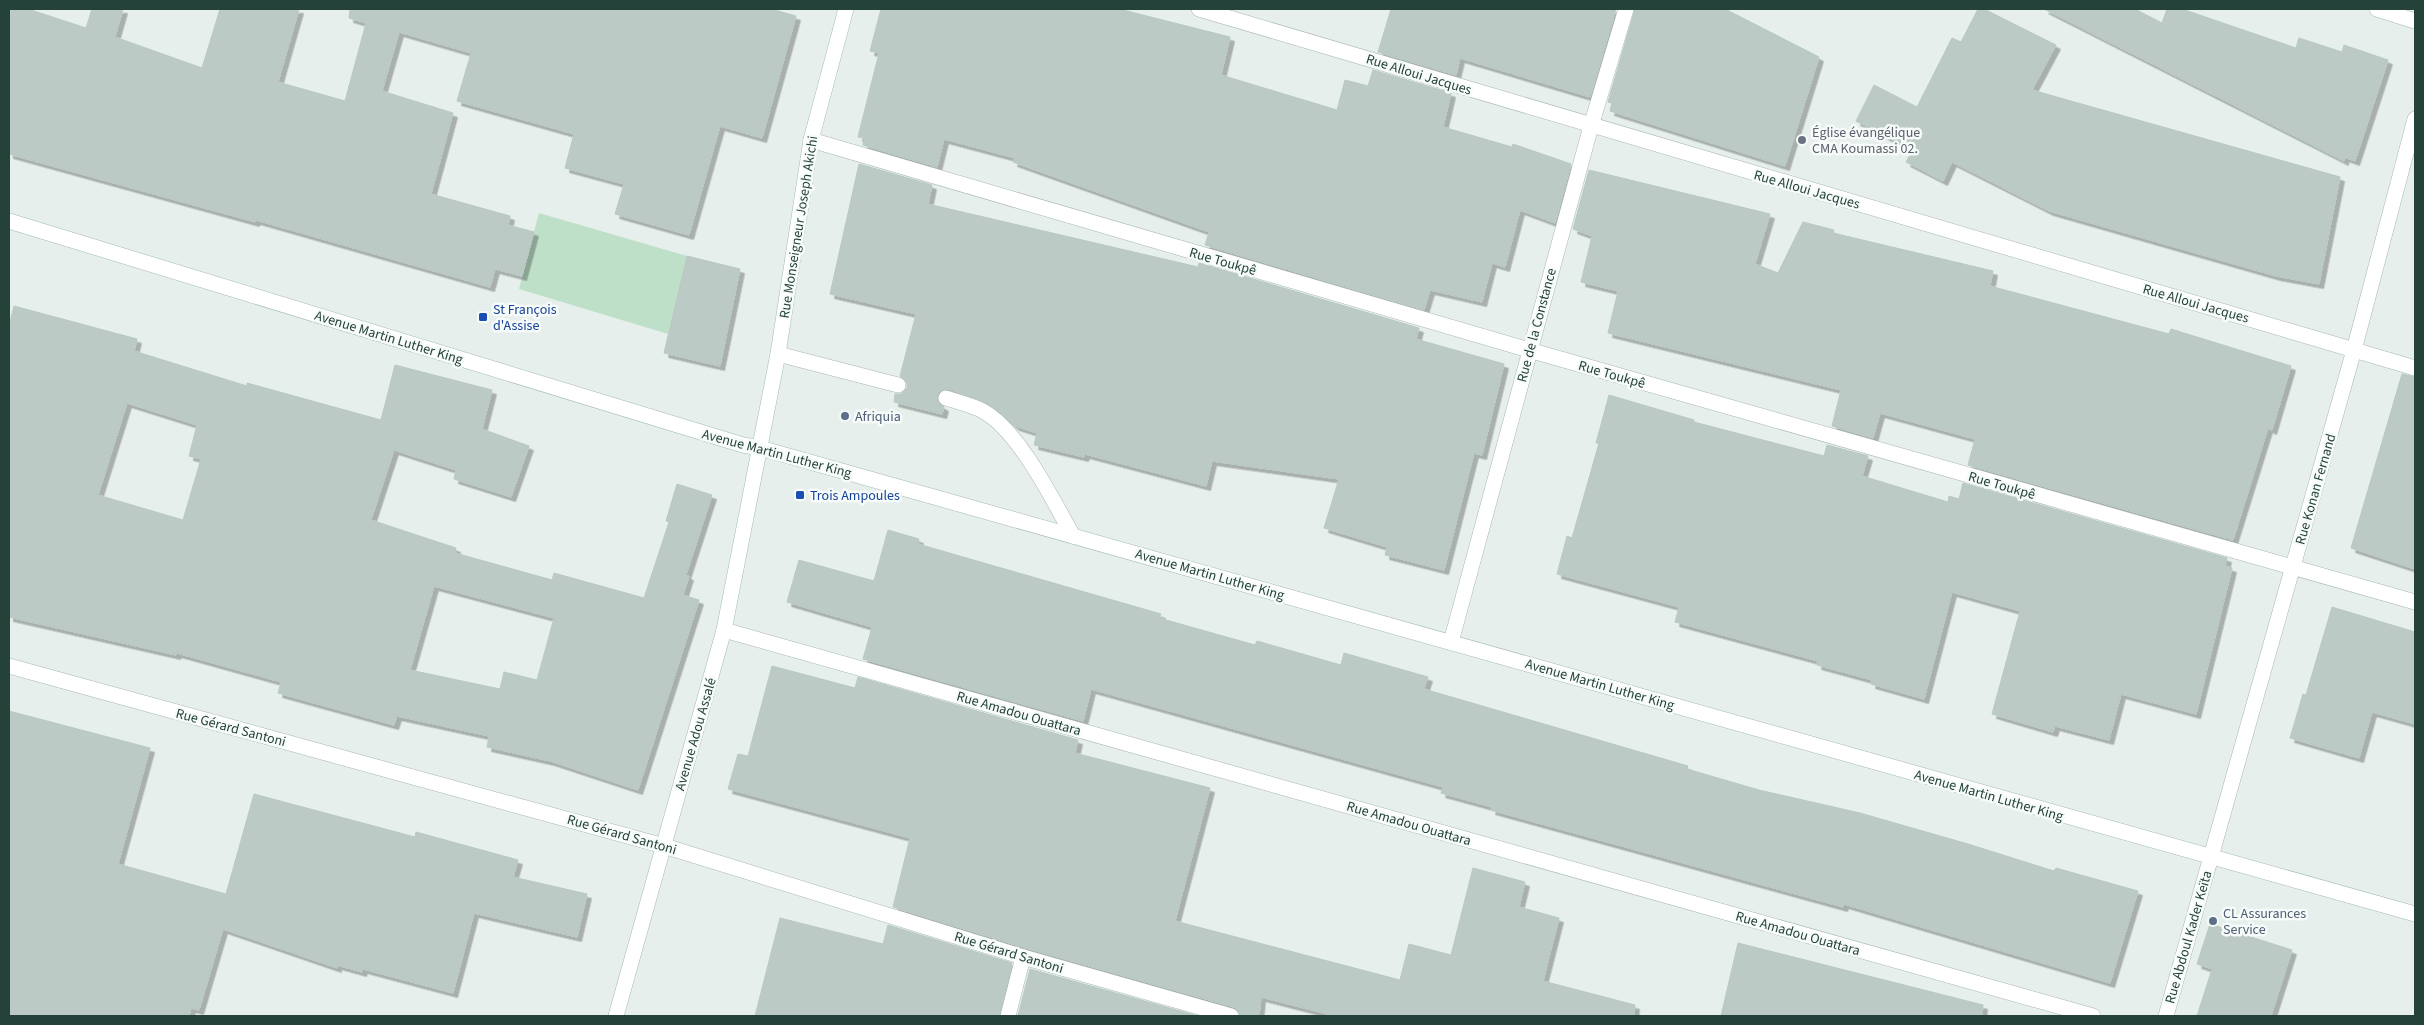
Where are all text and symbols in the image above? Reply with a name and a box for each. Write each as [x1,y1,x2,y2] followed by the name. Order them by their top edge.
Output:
[1363,49,1474,101] street label: Rue Alloui Jacques
[1812,123,1920,159] place label: Église évangélique CMA Koumassi 02.
[775,134,823,320] street label: Rue Monseigneur Joseph Akichi
[1796,134,1808,146] marker: Église évangélique CMA Koumassi 02.
[1751,165,1862,215] street label: Rue Alloui Jacques
[1187,243,1259,281] street label: Rue Toukpê
[1512,266,1562,384] street label: Rue de la Constance
[2140,279,2251,329] street label: Rue Alloui Jacques
[493,300,557,336] place label: St François d'Assise
[312,306,465,370] street label: Avenue Martin Luther King
[477,311,489,323] marker: St François d'Assise
[1576,356,1648,394] street label: Rue Toukpê
[855,407,901,427] place label: Afriquia
[839,410,851,422] marker: Afriquia
[700,424,854,484] street label: Avenue Martin Luther King
[2291,431,2341,547] street label: Rue Konan Fernand
[1966,467,2038,505] street label: Rue Toukpê
[810,486,900,506] place label: Trois Ampoules
[794,489,806,501] marker: Trois Ampoules
[1133,544,1287,606] street label: Avenue Martin Luther King
[1523,654,1677,716] street label: Avenue Martin Luther King
[670,675,722,793] street label: Avenue Adou Assalé
[954,687,1083,741] street label: Rue Amadou Ouattara
[173,704,288,752] street label: Rue Gérard Santoni
[1912,765,2066,827] street label: Avenue Martin Luther King
[1344,797,1473,851] street label: Rue Amadou Ouattara
[565,810,679,860] street label: Rue Gérard Santoni
[2160,868,2218,1006] street label: Rue Abdoul Kader Keïta
[2223,904,2306,940] place label: CL Assurances Service
[1733,907,1862,961] street label: Rue Amadou Ouattara
[2207,915,2219,927] marker: CL Assurances Service
[952,927,1066,979] street label: Rue Gérard Santoni

